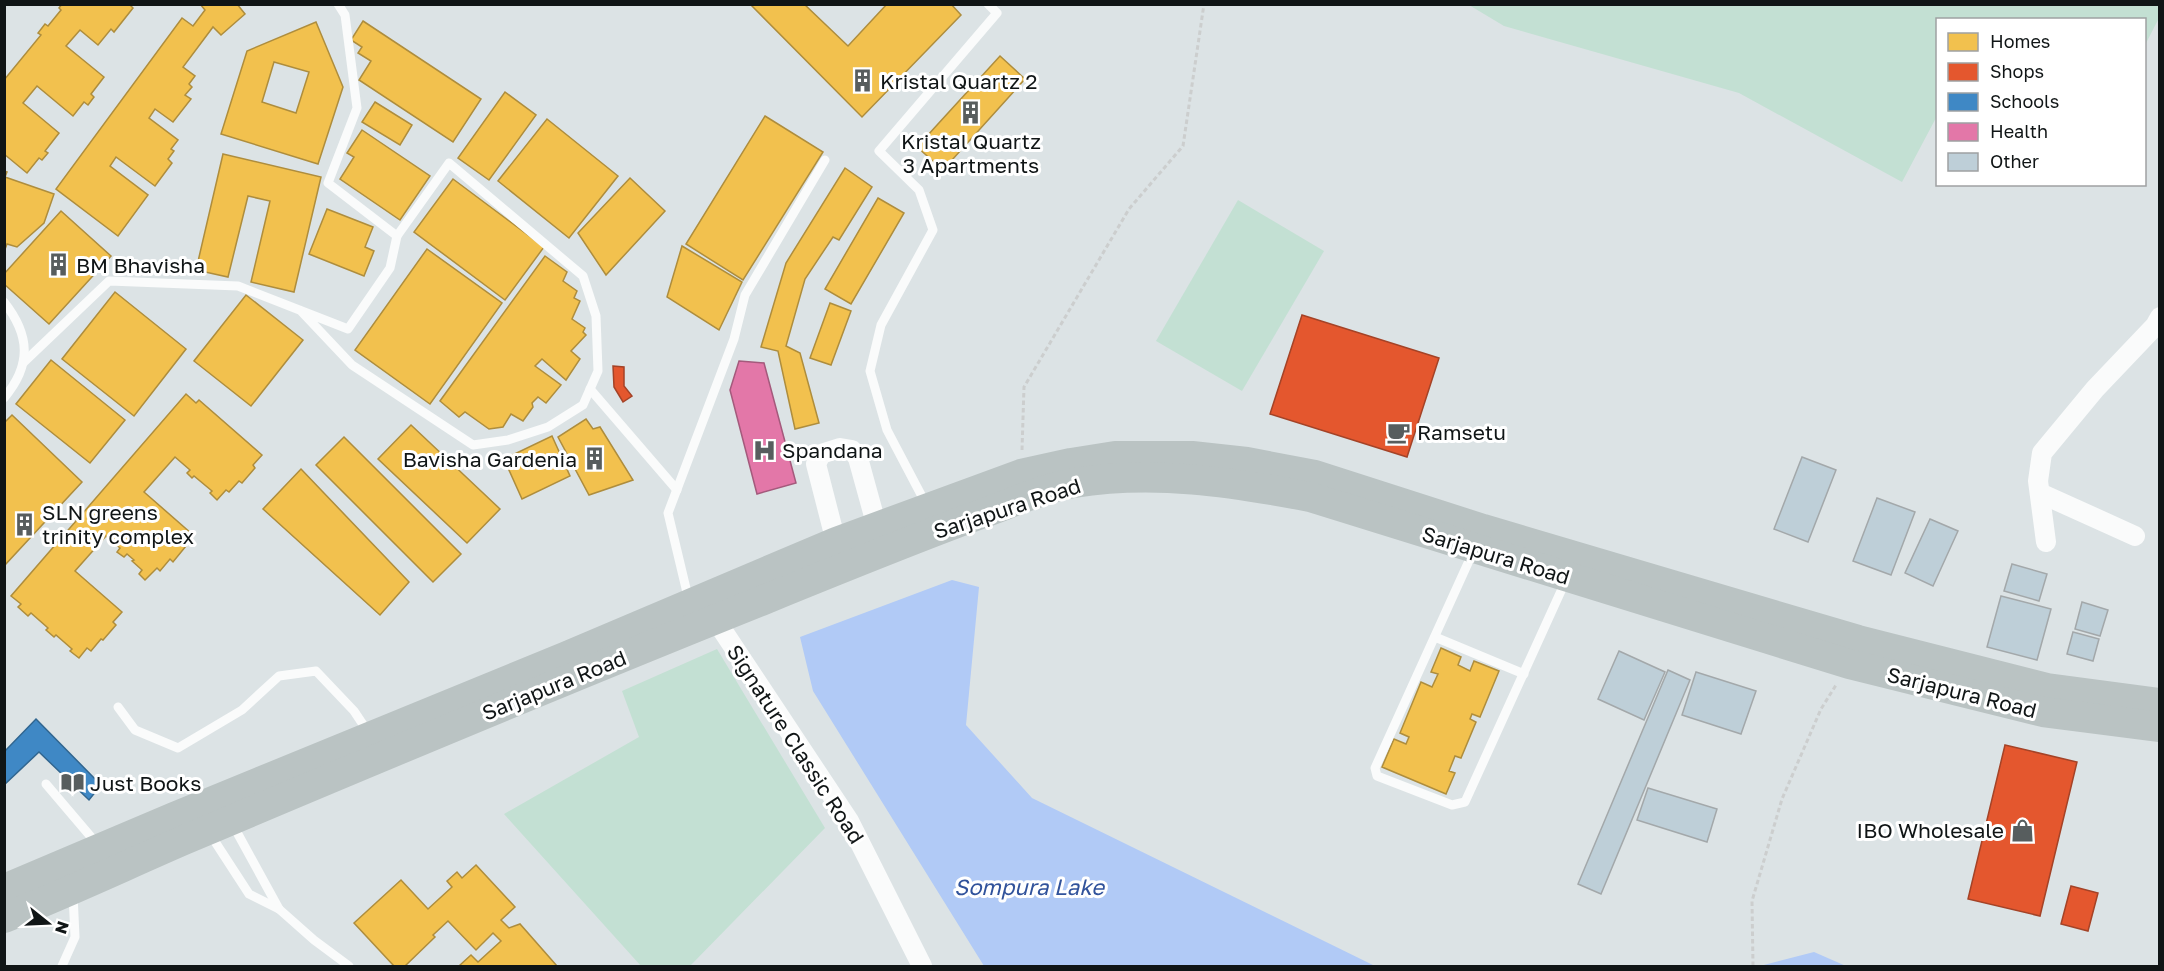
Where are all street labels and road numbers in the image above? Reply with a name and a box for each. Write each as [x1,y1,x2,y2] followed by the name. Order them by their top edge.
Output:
[930,472,1084,544] street label: Sarjapura Road
[1419,520,1573,590] street label: Sarjapura Road
[722,640,870,848] street label: Signature Classic Road
[478,644,630,726] street label: Sarjapura Road
[1885,661,2039,723] street label: Sarjapura Road

